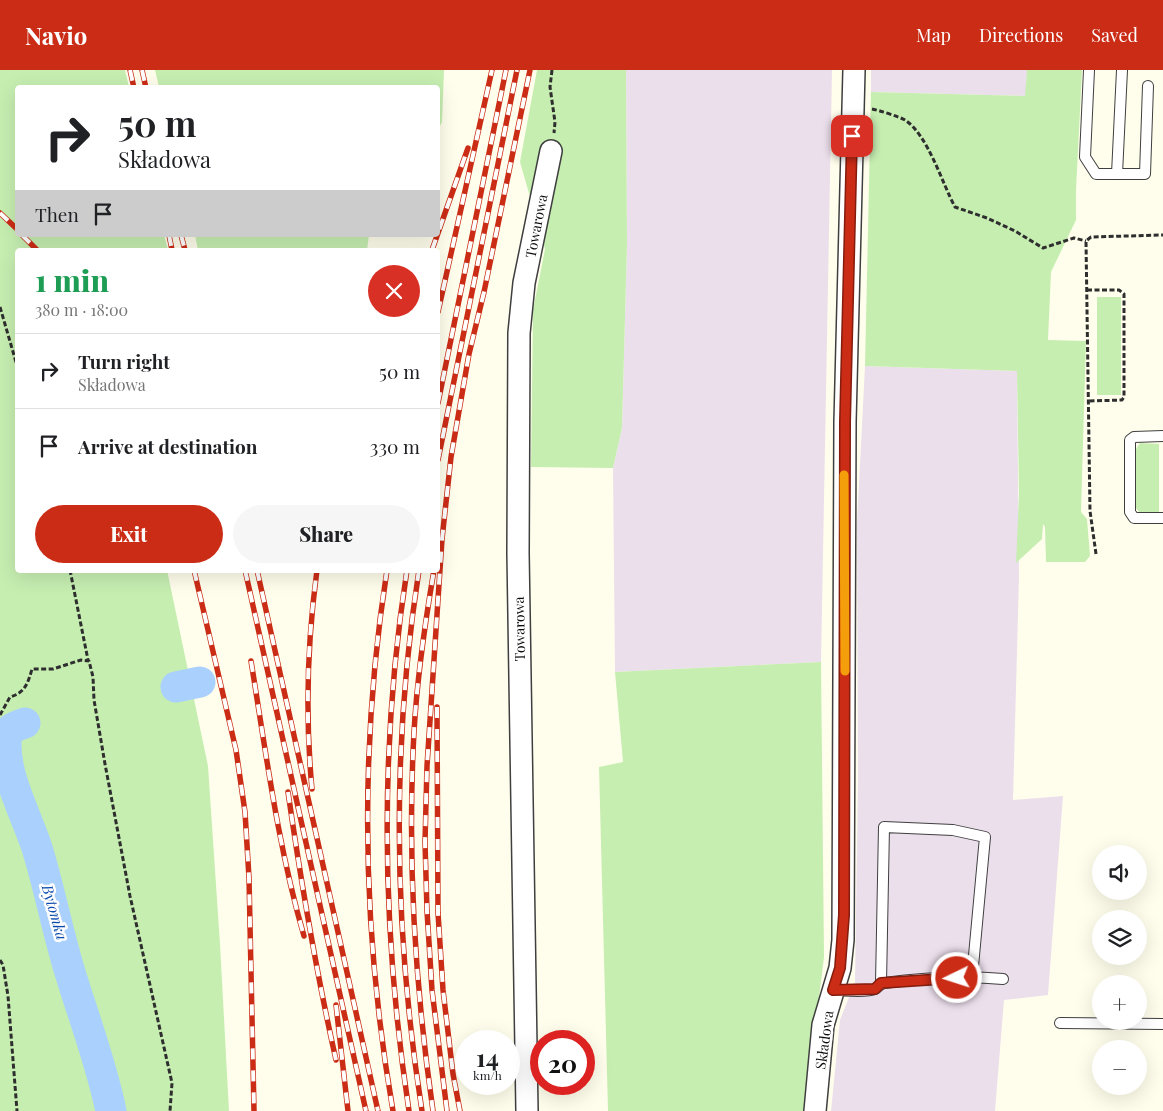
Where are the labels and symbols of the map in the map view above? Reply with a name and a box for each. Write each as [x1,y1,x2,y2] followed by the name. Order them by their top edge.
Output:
[831,115,873,157] pin
[521,192,551,259] street label: Towarowa
[509,597,529,661] street label: Towarowa
[37,881,72,942] water label: Bytomka
[930,951,982,1003] position arrow
[810,1009,838,1071] street label: Składowa
[530,1030,595,1095] speed limit sign: 20

